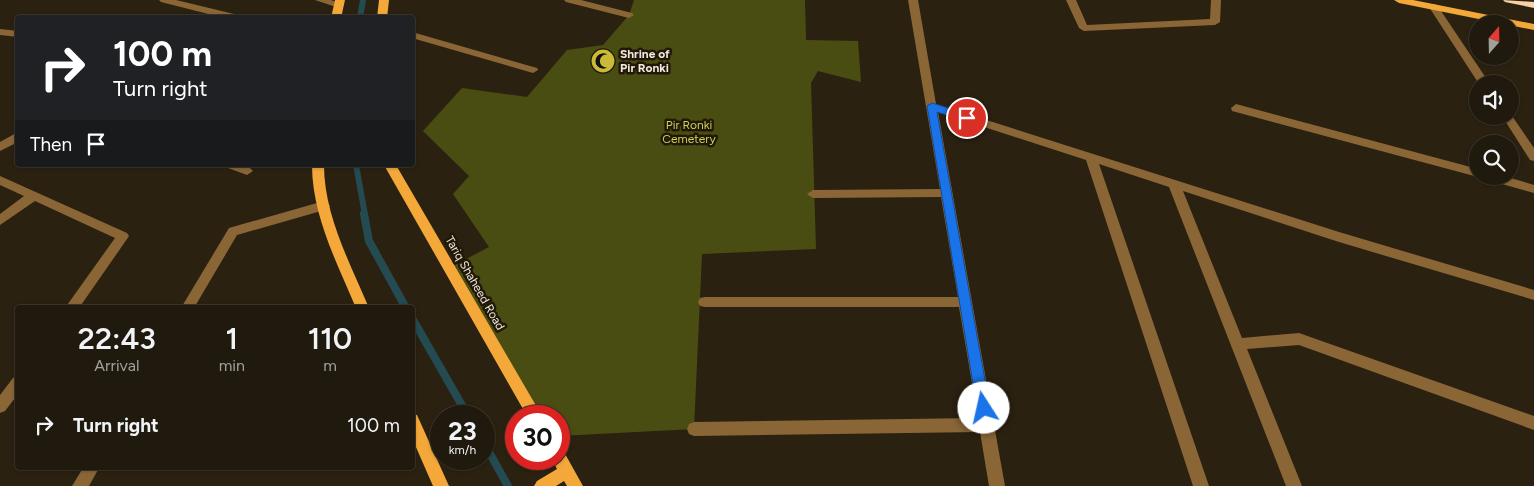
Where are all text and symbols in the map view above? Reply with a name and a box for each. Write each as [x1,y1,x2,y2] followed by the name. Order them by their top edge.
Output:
[1469,15,1519,65] north arrow
[1469,15,1519,185] map controls
[113,33,212,75] text: 100 m
[30,35,95,100] icon: right
[620,47,670,75] place label: Shrine of Pir Ronki
[590,48,616,74] mosque icon: Shrine of Pir Ronki
[113,75,208,102] text: Turn right
[1469,75,1519,125] button: sound
[946,97,988,139] pin
[953,104,981,132] icon: arrive
[662,118,716,146] park label: Pir Ronki Cemetery
[82,130,110,158] icon: arrive
[30,133,72,156] text: Then
[1469,135,1519,185] button: search
[442,233,508,333] street label: Tariq Shaheed Road
[78,320,156,357] text: 22:43
[226,320,238,357] text: 1
[308,320,352,357] text: 110
[94,356,139,375] text: Arrival
[219,356,245,375] text: min
[323,356,337,375] text: m
[957,381,1009,433] position arrow
[505,405,570,470] speed limit sign: 30
[30,411,58,439] icon: right
[73,414,159,437] text: Turn right
[347,414,400,437] text: 100 m
[448,416,477,446] text: 23
[449,443,476,457] text: km/h

